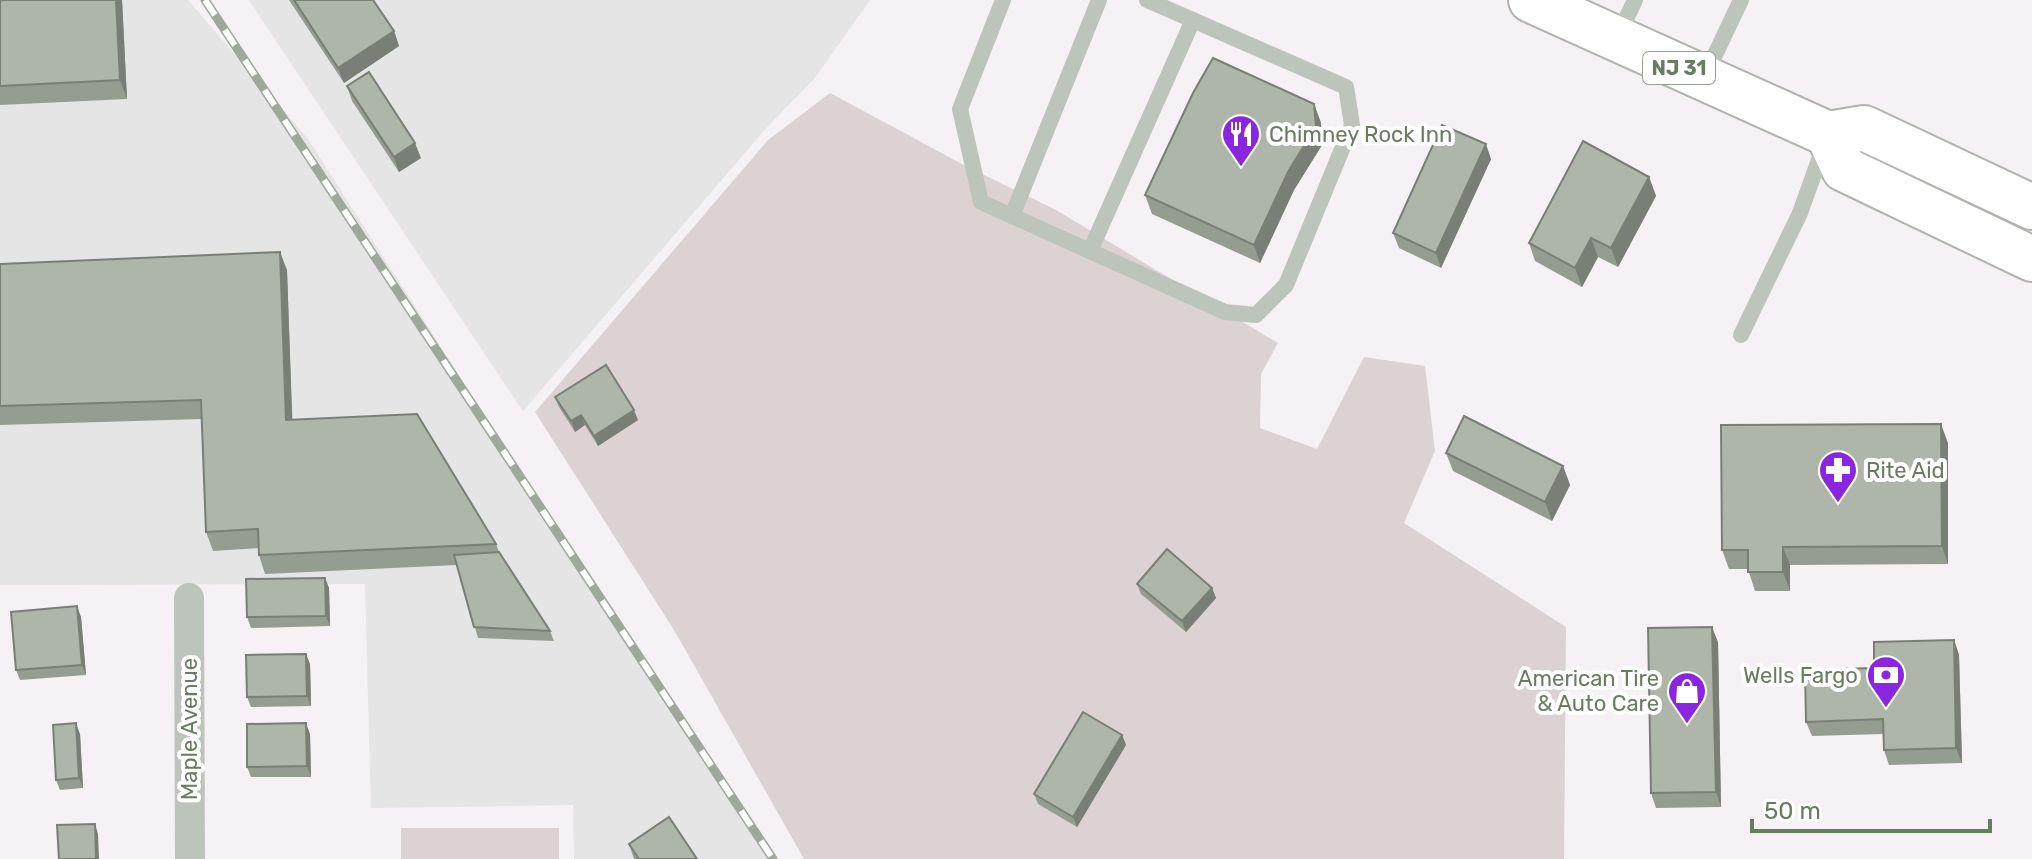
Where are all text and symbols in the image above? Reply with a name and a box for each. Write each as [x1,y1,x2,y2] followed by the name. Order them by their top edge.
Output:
[1643,52,1715,84] road number: NJ 31
[1220,113,1262,168] restaurant icon: Chimney Rock Inn
[1269,121,1452,148] place label: Chimney Rock Inn
[1817,449,1859,504] pharmacy icon: Rite Aid
[1866,457,1945,484] place label: Rite Aid
[1865,654,1907,709] bank icon: Wells Fargo
[176,658,203,800] street label: Maple Avenue
[1743,662,1858,689] place label: Wells Fargo
[1518,665,1659,717] place label: American Tire & Auto Care
[1666,670,1708,725] shop icon: American Tire & Auto Care
[1752,783,1990,833] scale bar
[1764,797,1821,825] text: 50 m

